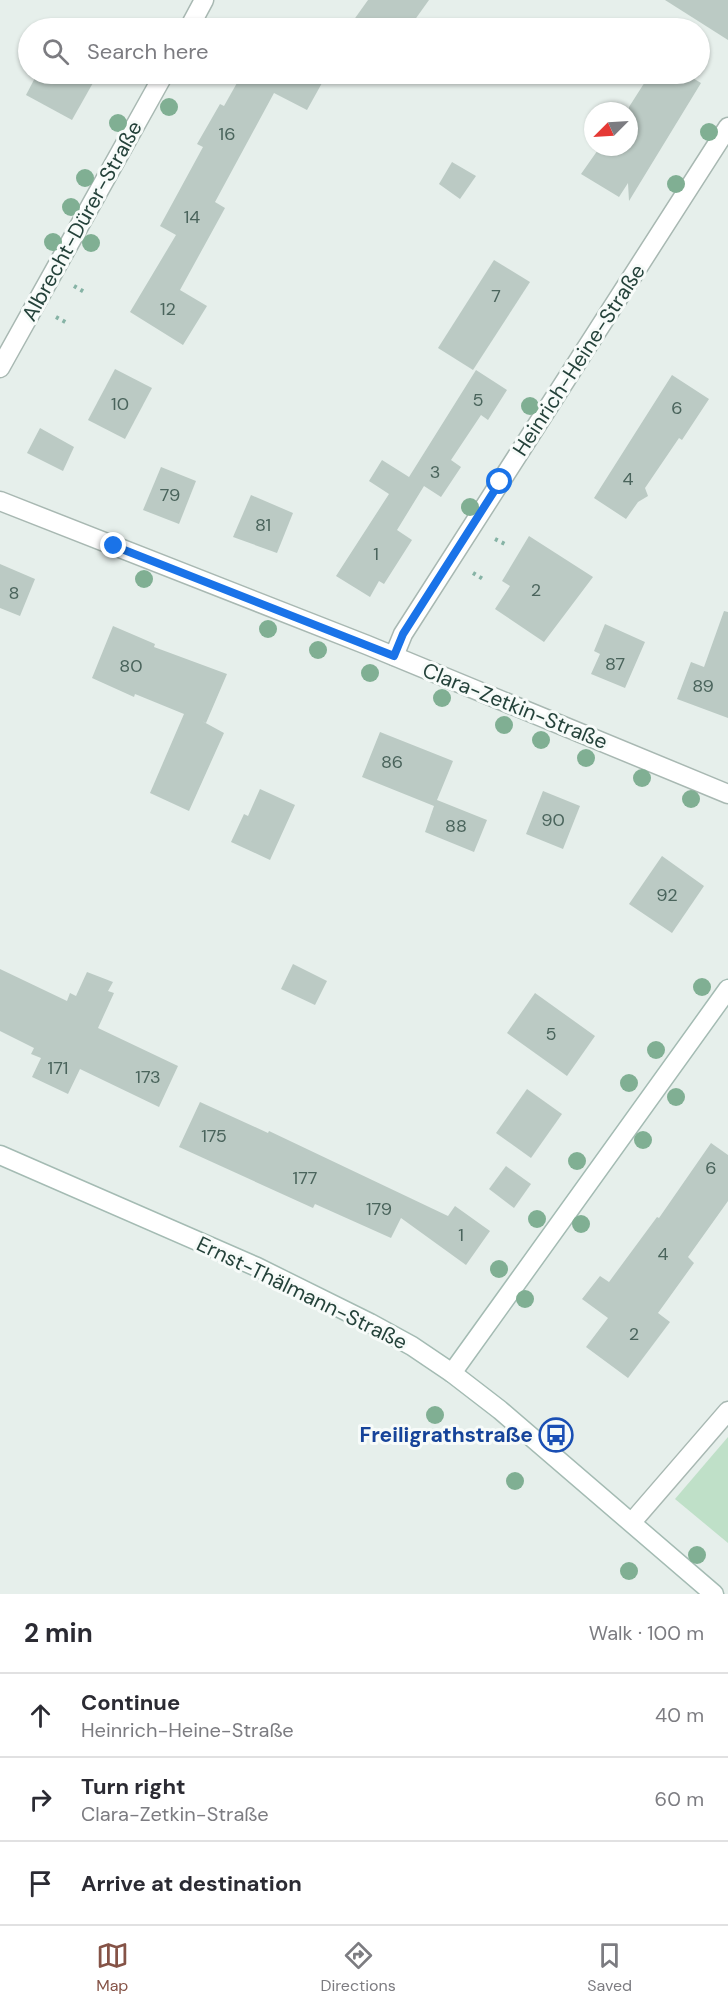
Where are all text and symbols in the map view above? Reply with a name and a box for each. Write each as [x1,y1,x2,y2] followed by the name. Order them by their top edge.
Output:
[18,18,710,84] search box
[39,35,72,68] icon: search
[87,37,208,66] text: Search here
[584,102,638,156] north arrow
[15,116,149,326] street label: Albrecht-Dürer-Straße
[219,122,235,146] house number: 16
[184,205,200,229] house number: 14
[506,259,652,461] street label: Heinrich-Heine-Straße
[491,284,501,308] house number: 7
[160,297,176,321] house number: 12
[473,388,483,412] house number: 5
[111,392,129,416] house number: 10
[671,396,683,420] house number: 6
[430,460,440,484] house number: 3
[623,467,634,491] house number: 4
[486,468,512,494] route start
[160,483,180,507] house number: 79
[255,513,271,537] house number: 81
[100,532,126,558] route end
[373,542,379,566] house number: 1
[531,578,541,602] house number: 2
[9,581,19,605] house number: 8
[605,652,625,676] house number: 87
[119,654,143,678] house number: 80
[418,656,612,756] street label: Clara-Zetkin-Straße
[692,674,714,698] house number: 89
[381,750,403,774] house number: 86
[541,808,565,832] house number: 90
[445,814,467,838] house number: 88
[656,883,678,907] house number: 92
[546,1022,556,1046] house number: 5
[48,1056,68,1080] house number: 171
[135,1065,161,1089] house number: 173
[201,1124,227,1148] house number: 175
[705,1156,717,1180] house number: 6
[293,1166,317,1190] house number: 177
[366,1197,392,1221] house number: 179
[458,1223,464,1247] house number: 1
[192,1230,412,1356] street label: Ernst-Thälmann-Straße
[658,1242,669,1266] house number: 4
[629,1322,639,1346] house number: 2
[538,1417,574,1453] bus stop icon: Freiligrathstraße
[359,1421,533,1449] place label: Freiligrathstraße
[24,1616,93,1650] text: 2 min
[589,1620,704,1646] text: Walk · 100 m
[81,1688,180,1717] text: Continue
[24,1699,57,1732] icon: ahead
[655,1702,704,1728] text: 40 m
[81,1717,294,1743] text: Heinrich-Heine-Straße
[81,1772,186,1801] text: Turn right
[24,1783,57,1816] icon: right
[655,1786,704,1812] text: 60 m
[81,1801,269,1827] text: Clara-Zetkin-Straße
[24,1867,57,1900] icon: arrive
[81,1869,302,1898] text: Arrive at destination
[96,1939,129,1996] tab: Map
[320,1939,396,1996] tab: Directions
[587,1939,632,1996] tab: Saved

